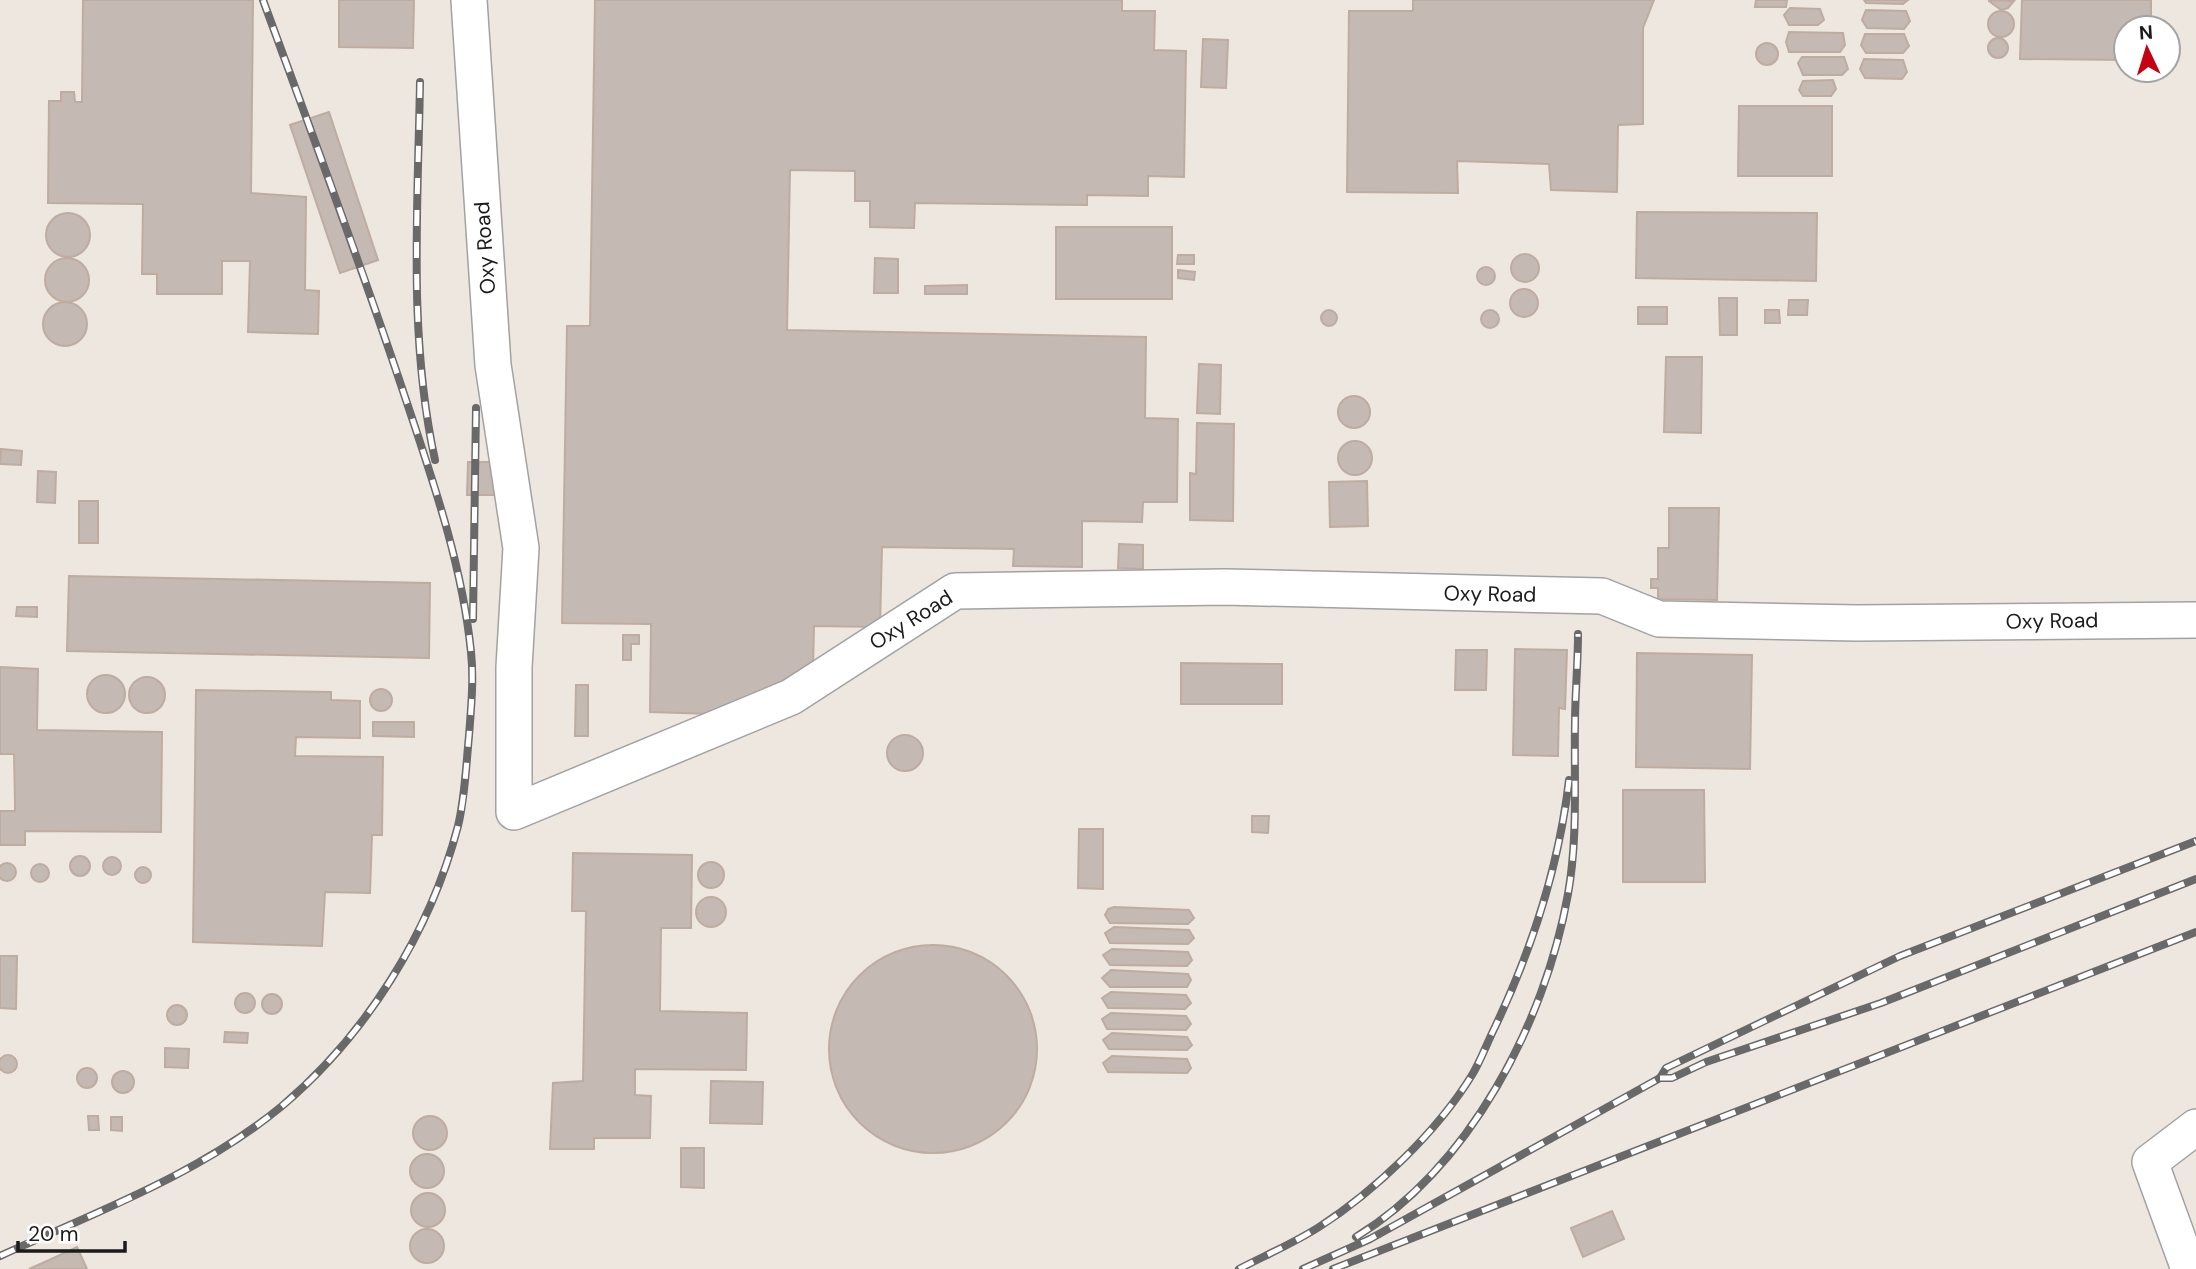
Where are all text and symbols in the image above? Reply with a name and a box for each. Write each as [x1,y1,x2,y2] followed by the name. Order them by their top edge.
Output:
[2112,14,2182,84] north arrow
[2138,20,2154,45] text: N
[468,201,502,295] street label: Oxy Road
[1443,579,1537,609] street label: Oxy Road
[864,584,958,656] street label: Oxy Road
[2005,606,2099,636] street label: Oxy Road
[18,1210,124,1254] scale bar
[28,1220,79,1248] text: 20 m

